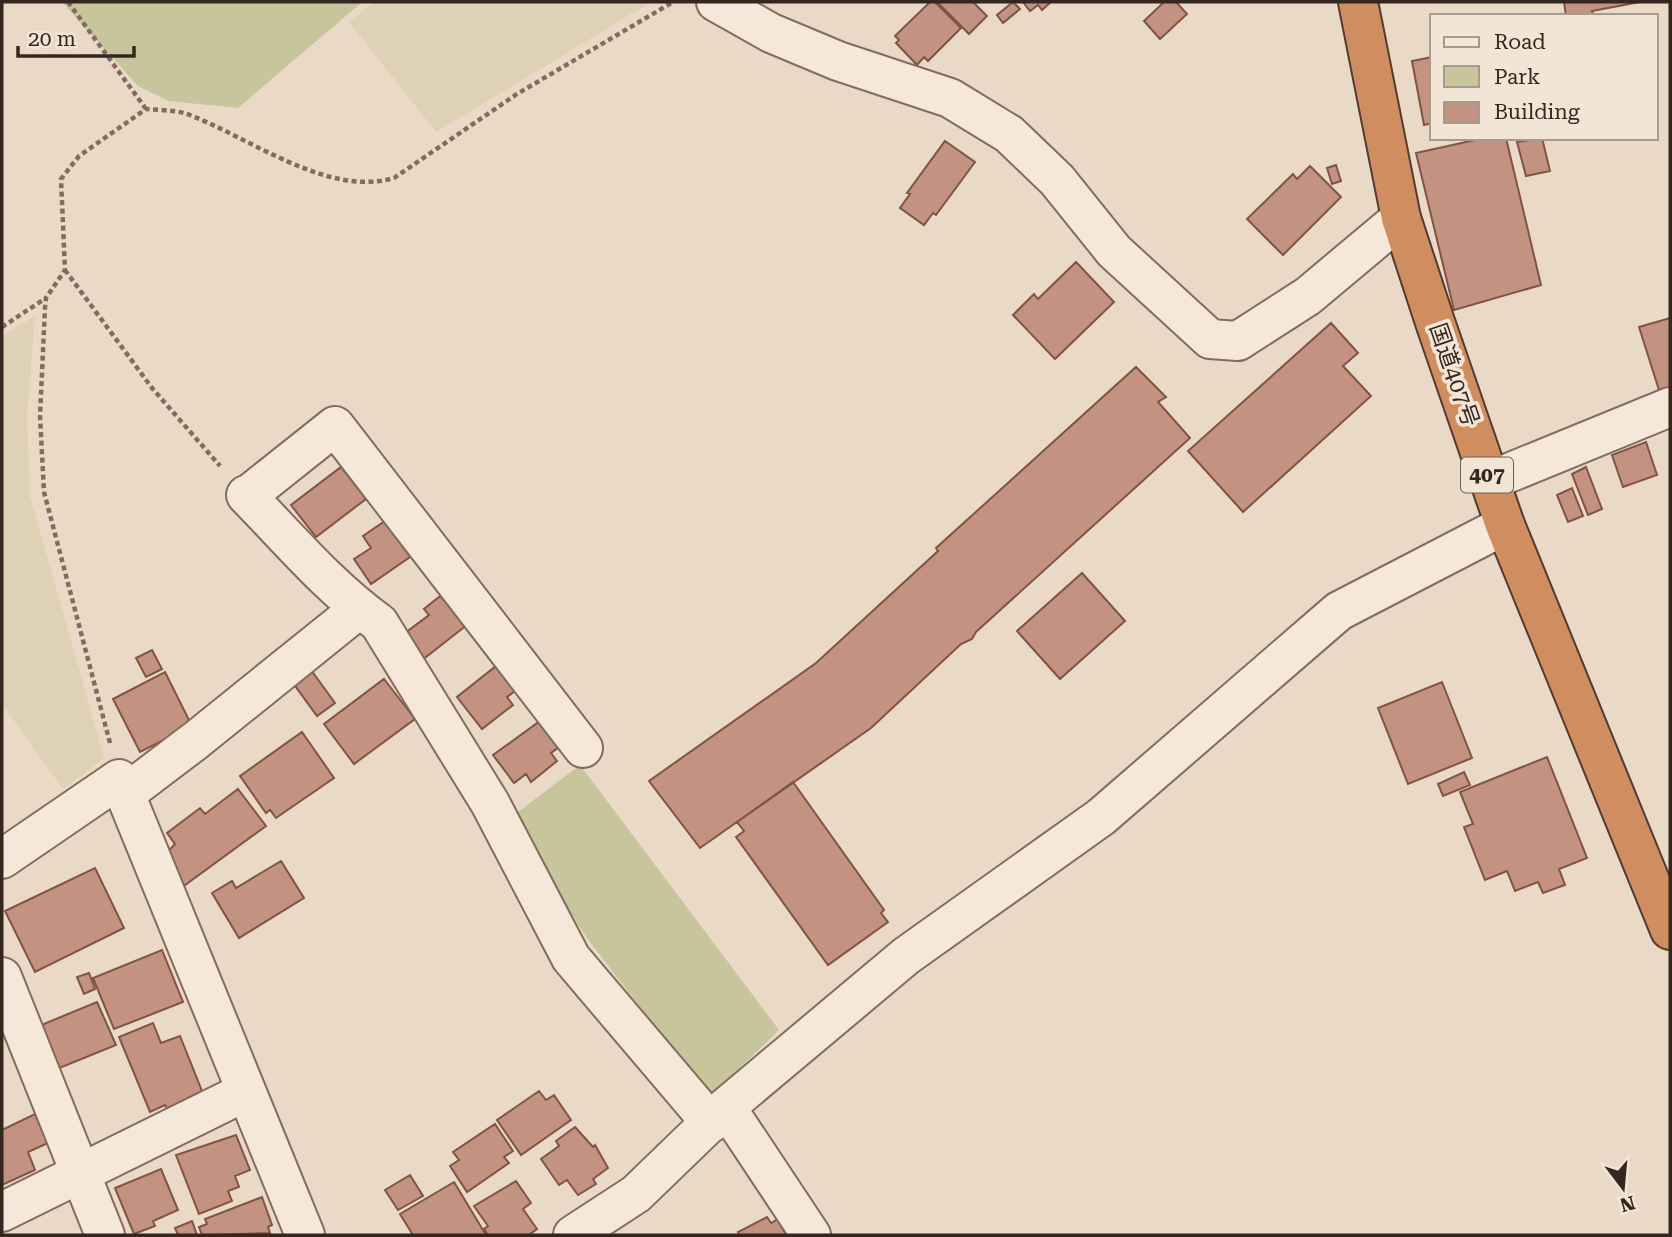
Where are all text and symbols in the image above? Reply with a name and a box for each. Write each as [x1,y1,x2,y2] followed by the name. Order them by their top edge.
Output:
[18,14,133,58] scale bar
[1430,14,1658,140] legend
[28,27,76,51] text: 20 m
[1494,30,1546,54] text: Road
[1494,65,1540,89] text: Park
[1494,100,1580,124] text: Building
[1424,320,1484,430] street label: 国道407号
[1461,458,1513,492] road number: 407
[1588,1153,1658,1223] north arrow
[1617,1191,1638,1217] text: N

